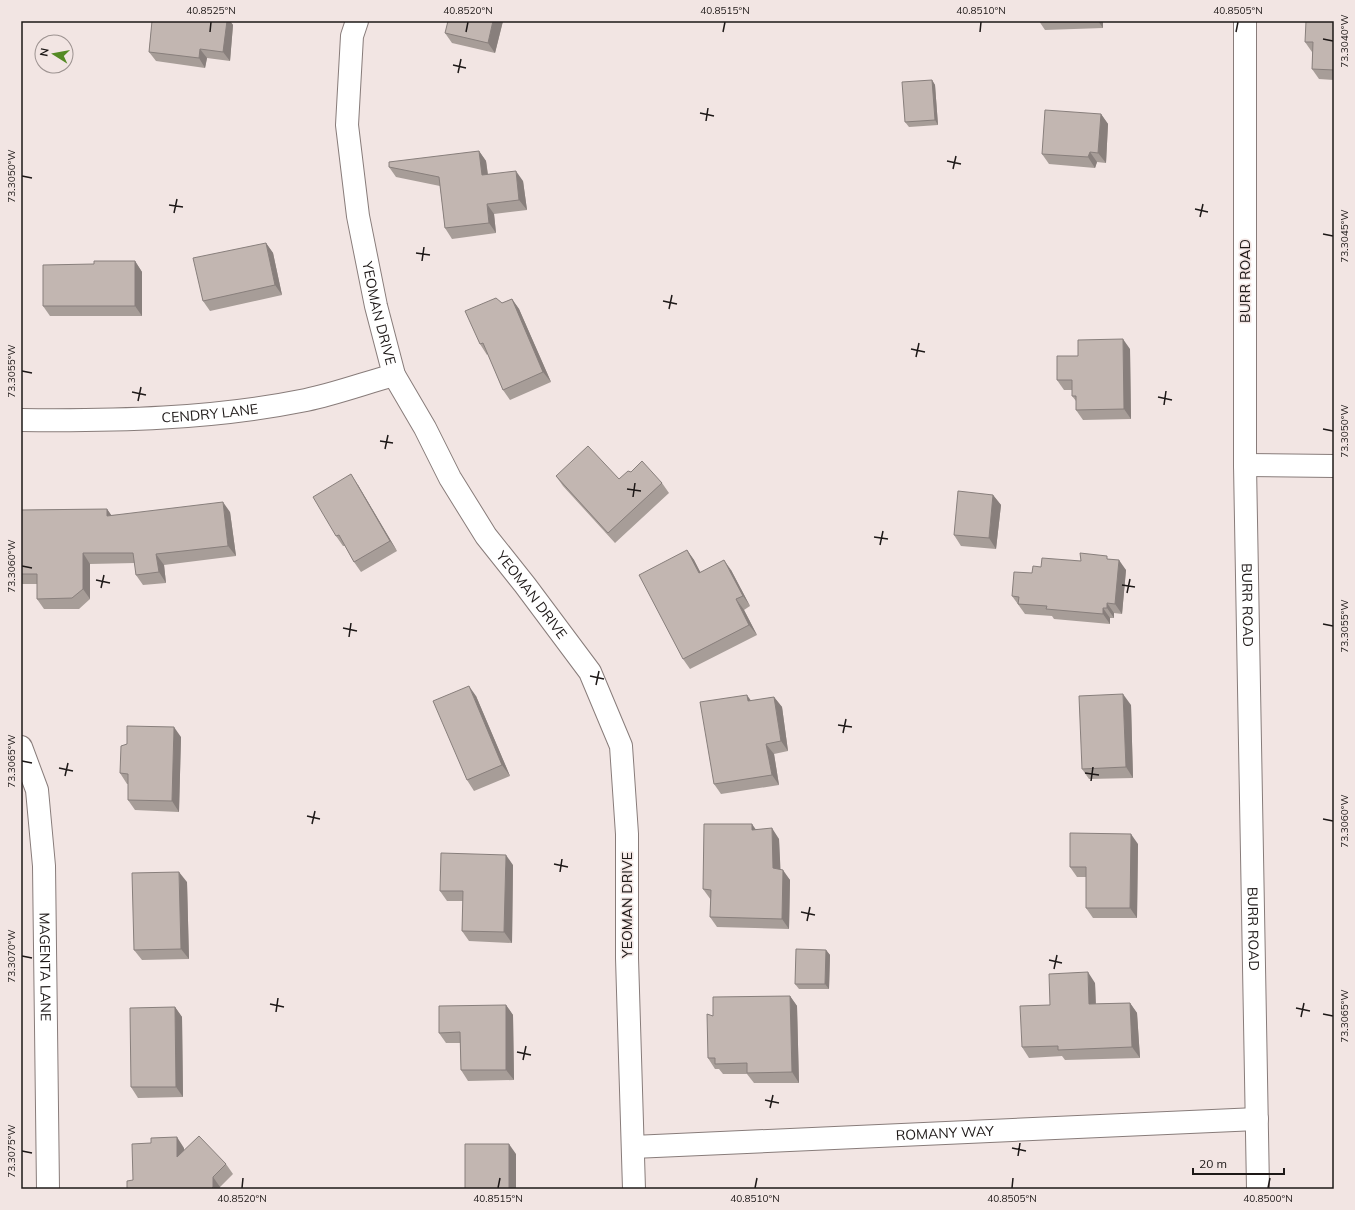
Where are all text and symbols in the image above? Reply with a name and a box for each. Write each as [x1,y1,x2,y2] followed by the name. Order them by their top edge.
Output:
[186,4,236,17] text: 40.8525°N
[443,4,493,17] text: 40.8520°N
[700,4,750,17] text: 40.8515°N
[956,4,1006,17] text: 40.8510°N
[1213,4,1263,17] text: 40.8505°N
[1338,14,1351,68] text: 73.3040°W
[34,34,74,74] north arrow
[37,47,52,58] text: N
[5,149,18,203] text: 73.3050°W
[1338,209,1351,263] text: 73.3045°W
[1236,239,1254,323] street label: BURR ROAD
[358,259,400,367] street label: YEOMAN DRIVE
[5,344,18,398] text: 73.3055°W
[161,399,259,427] street label: CENDRY LANE
[1338,404,1351,458] text: 73.3050°W
[5,539,18,593] text: 73.3060°W
[492,547,571,643] street label: YEOMAN DRIVE
[1238,563,1257,647] street label: BURR ROAD
[1338,599,1351,653] text: 73.3055°W
[5,734,18,788] text: 73.3065°W
[1338,794,1351,848] text: 73.3060°W
[618,852,636,959] street label: YEOMAN DRIVE
[1244,887,1263,971] street label: BURR ROAD
[36,912,55,1021] street label: MAGENTA LANE
[5,929,18,983] text: 73.3070°W
[1338,989,1351,1043] text: 73.3065°W
[895,1122,995,1144] street label: ROMANY WAY
[5,1124,18,1178] text: 73.3075°W
[1193,1150,1284,1176] scale bar
[1199,1156,1227,1171] text: 20 m
[217,1192,267,1205] text: 40.8520°N
[473,1192,523,1205] text: 40.8515°N
[730,1192,780,1205] text: 40.8510°N
[987,1192,1037,1205] text: 40.8505°N
[1243,1192,1293,1205] text: 40.8500°N

